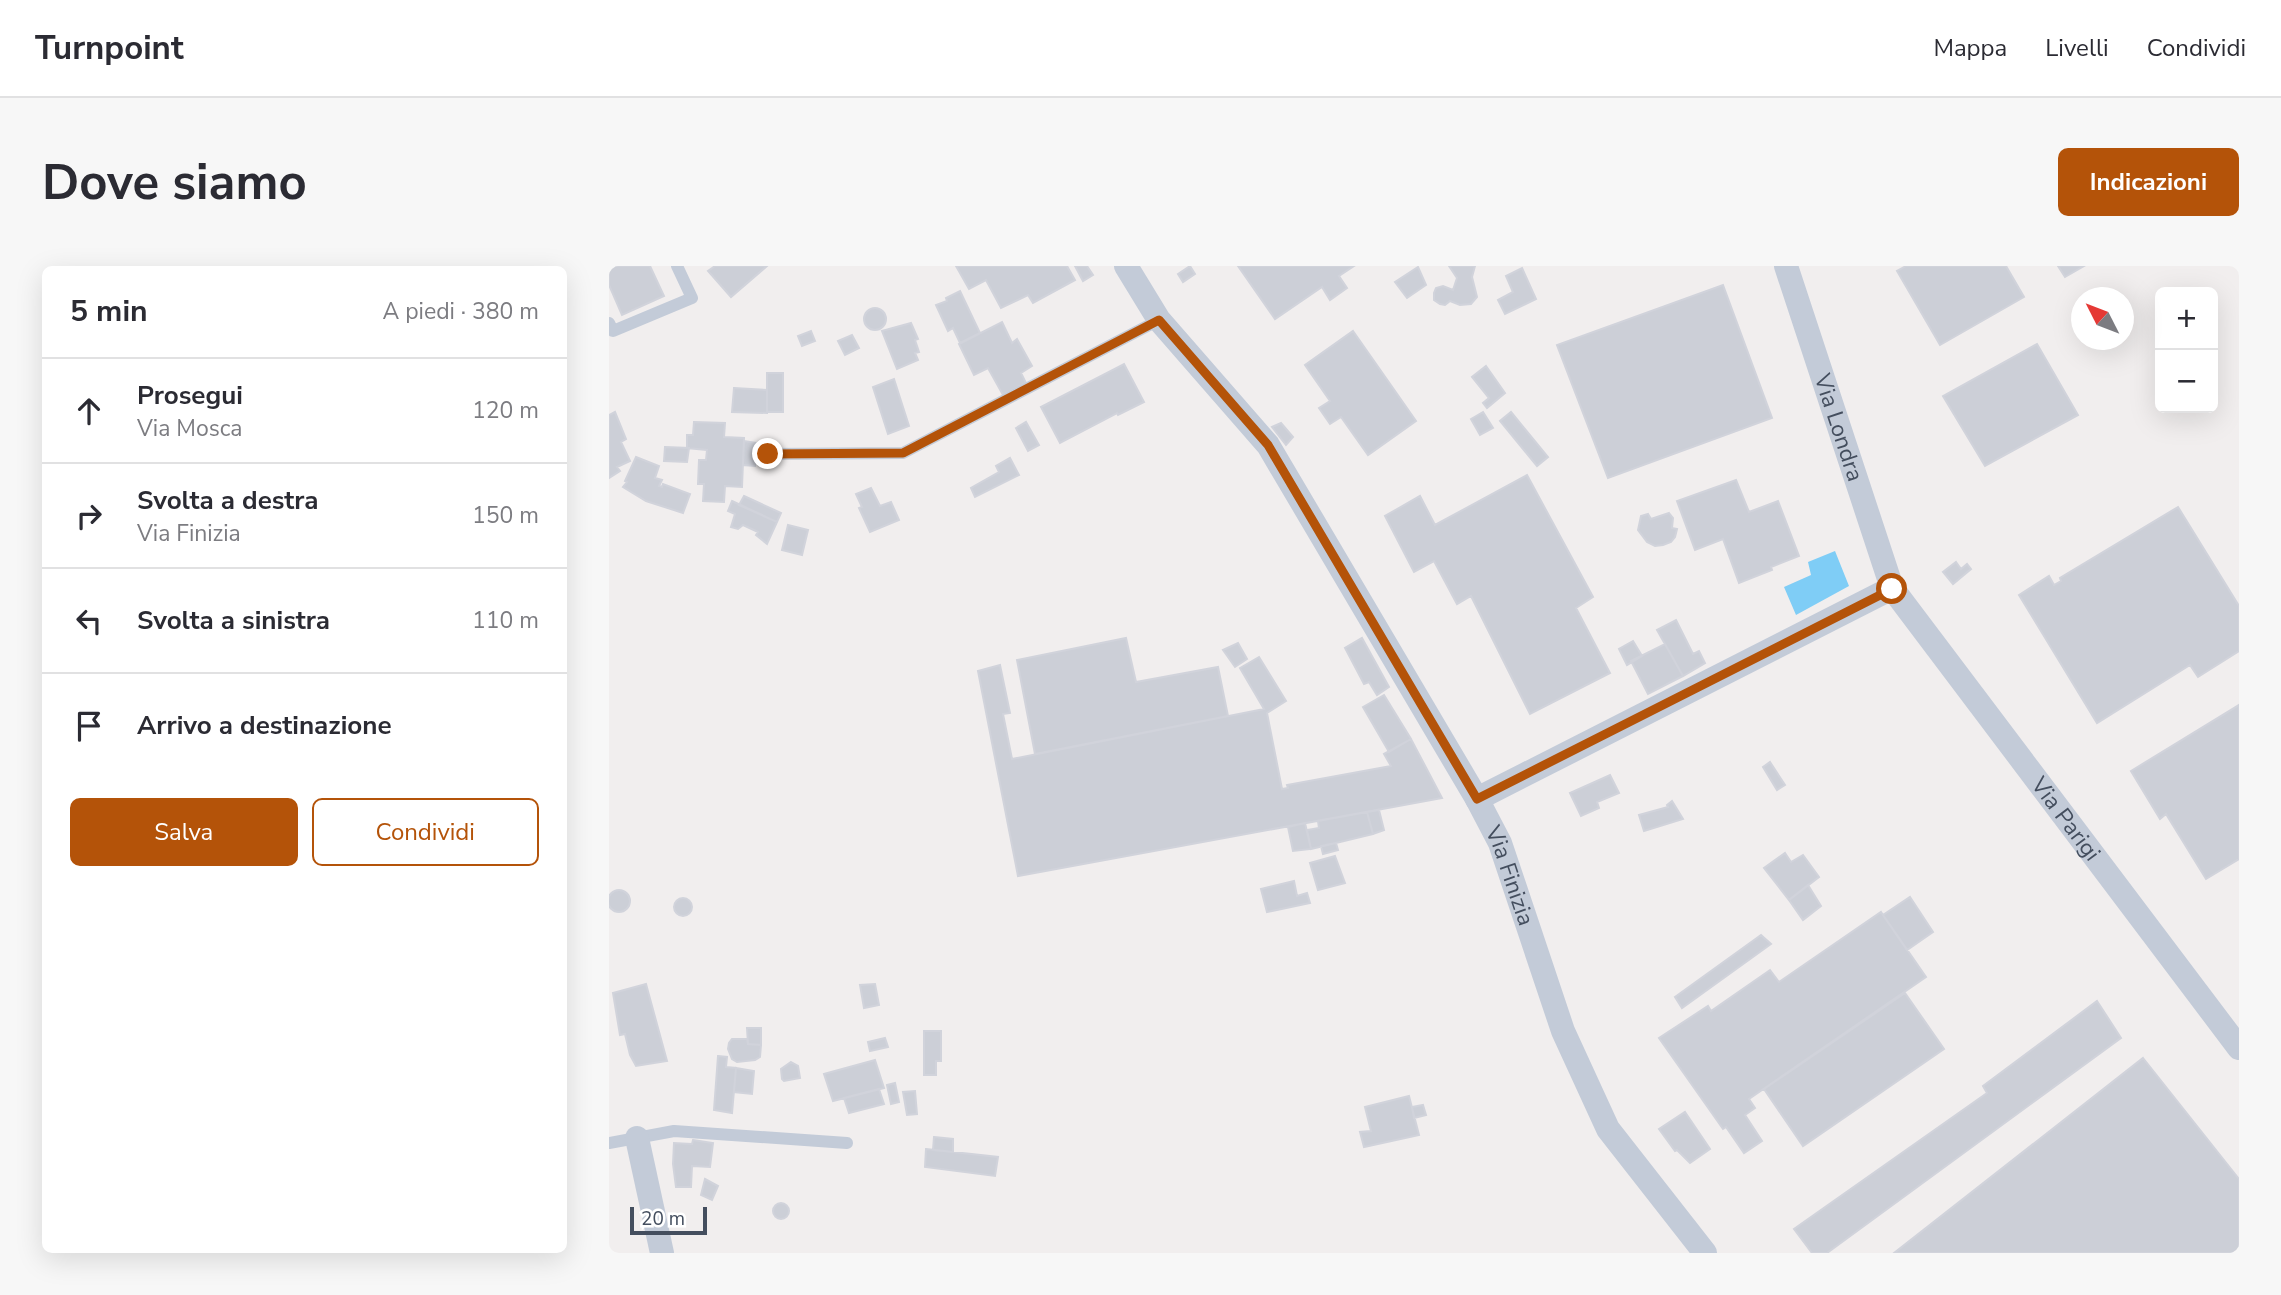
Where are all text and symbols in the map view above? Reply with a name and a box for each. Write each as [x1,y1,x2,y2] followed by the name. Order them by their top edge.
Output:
[35,26,184,71] text: Turnpoint
[1933,32,2007,64] text: Mappa
[2045,32,2109,64] text: Livelli
[2147,32,2246,64] text: Condividi
[2058,148,2239,216] button: Indicazioni
[42,149,307,216] text: Dove siamo
[2071,287,2134,350] north arrow
[2155,287,2218,413] map controls
[2155,287,2218,350] button: +
[70,291,148,332] text: 5 min
[383,296,539,327] text: A piedi · 380 m
[2155,350,2218,413] button: −
[1807,369,1871,485] street label: Via Londra
[137,378,243,413] text: Prosegui
[70,392,108,430] icon: ahead
[472,395,539,426] text: 120 m
[137,413,243,444] text: Via Mosca
[752,438,783,469] route end
[137,483,319,518] text: Svolta a destra
[70,497,108,535] icon: right
[472,500,539,531] text: 150 m
[137,518,241,549] text: Via Finizia
[1876,573,1907,604] route start
[70,602,108,640] icon: left
[137,603,330,638] text: Svolta a sinistra
[472,605,539,636] text: 110 m
[70,707,108,745] icon: arrive
[137,708,392,743] text: Arrivo a destinazione
[2024,769,2108,867] street label: Via Parigi
[70,798,298,866] button: Salva
[312,798,539,866] button: Condividi
[1478,819,1542,930] street label: Via Finizia
[630,1204,707,1236] scale bar
[641,1206,685,1232] text: 20 m

